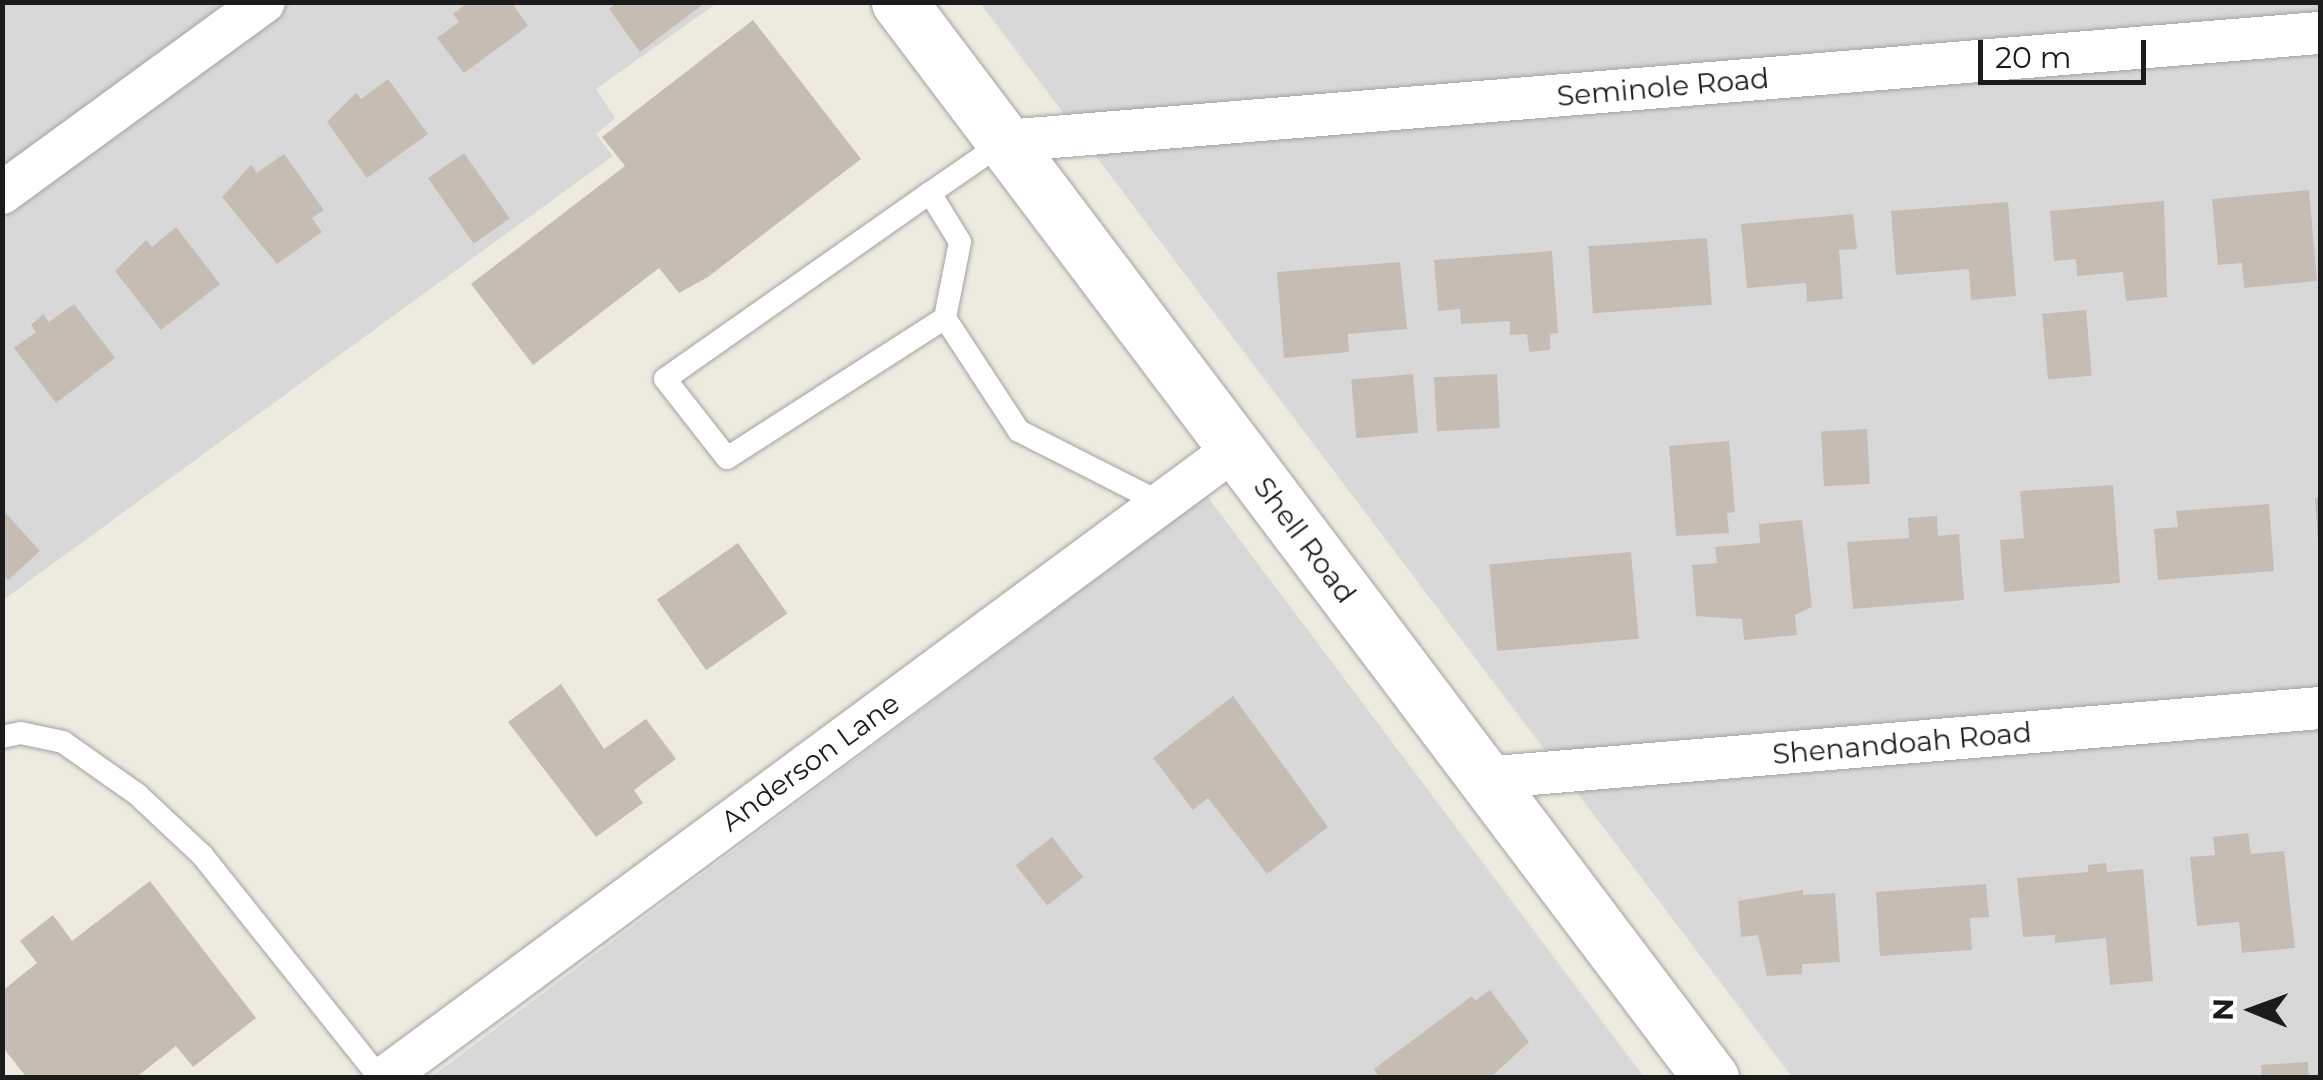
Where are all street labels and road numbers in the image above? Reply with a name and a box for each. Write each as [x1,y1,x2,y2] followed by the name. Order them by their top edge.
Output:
[1556,61,1770,113] street label: Seminole Road
[1247,471,1363,609] street label: Shell Road
[714,686,906,838] street label: Anderson Lane
[1771,715,2033,771] street label: Shenandoah Road

